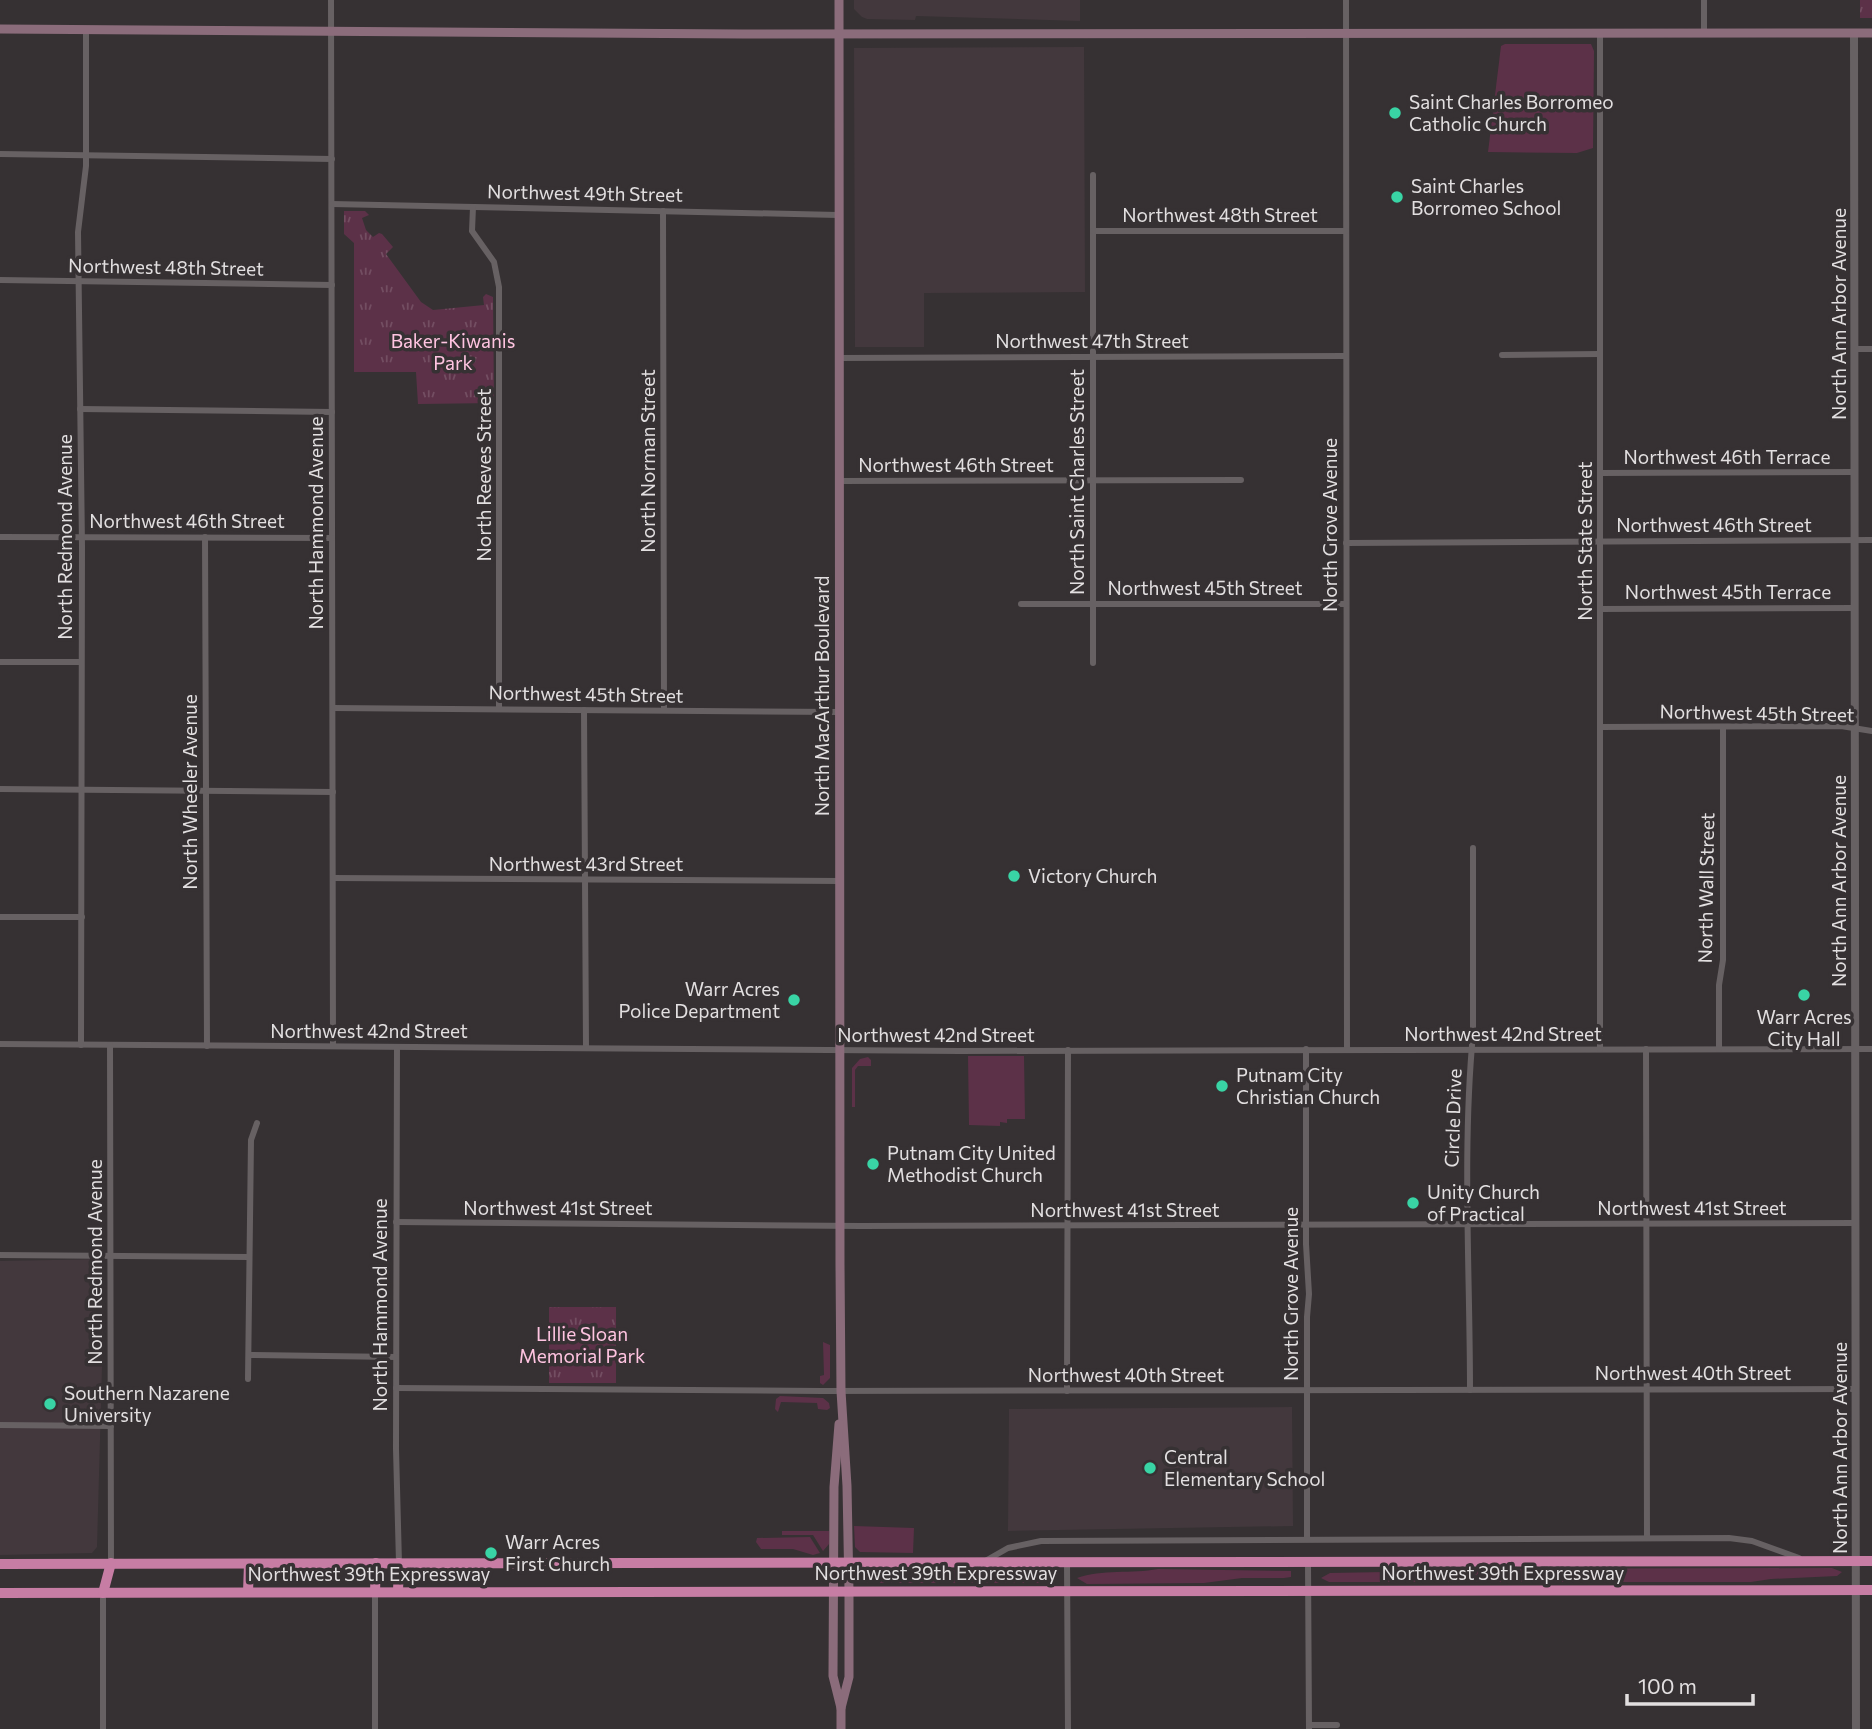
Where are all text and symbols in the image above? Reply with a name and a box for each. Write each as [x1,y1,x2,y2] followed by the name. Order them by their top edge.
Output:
[1409,90,1614,135] place label: Saint Charles Borromeo Catholic Church
[1387,105,1403,121] marker: Saint Charles Borromeo Catholic Church
[1411,174,1561,219] place label: Saint Charles Borromeo School
[487,179,683,206] street label: Northwest 49th Street
[1389,189,1405,205] marker: Saint Charles Borromeo School
[1122,203,1318,226] street label: Northwest 48th Street
[1827,208,1850,420] street label: North Ann Arbor Avenue
[68,253,264,280] street label: Northwest 48th Street
[391,329,515,374] park label: Baker-Kiwanis Park
[995,329,1189,352] street label: Northwest 47th Street
[636,369,659,553] street label: North Norman Street
[1065,369,1088,595] street label: North Saint Charles Street
[472,388,495,561] street label: North Reeves Street
[304,416,327,630] street label: North Hammond Avenue
[53,434,76,640] street label: North Redmond Avenue
[1318,438,1341,612] street label: North Grove Avenue
[1624,445,1830,468] street label: Northwest 46th Terrace
[858,453,1054,476] street label: Northwest 46th Street
[1573,461,1596,621] street label: North State Street
[89,509,285,532] street label: Northwest 46th Street
[1616,513,1812,536] street label: Northwest 46th Street
[810,576,833,816] street label: North MacArthur Boulevard
[1108,576,1303,599] street label: Northwest 45th Street
[1625,580,1831,603] street label: Northwest 45th Terrace
[488,680,684,707] street label: Northwest 45th Street
[178,694,201,890] street label: North Wheeler Avenue
[1659,699,1855,726] street label: Northwest 45th Street
[1827,775,1850,987] street label: North Ann Arbor Avenue
[1693,812,1718,964] street label: North Wall Street
[489,852,683,875] street label: Northwest 43rd Street
[1028,864,1157,887] place label: Victory Church
[1006,868,1022,884] marker: Victory Church
[618,977,780,1022] place label: Warr Acres Police Department
[1796,987,1812,1003] marker: Warr Acres City Hall
[786,992,802,1008] marker: Warr Acres Police Department
[1756,1005,1852,1050] place label: Warr Acres City Hall
[270,1019,468,1042] street label: Northwest 42nd Street
[1404,1022,1602,1045] street label: Northwest 42nd Street
[837,1023,1035,1046] street label: Northwest 42nd Street
[1236,1063,1380,1108] place label: Putnam City Christian Church
[1439,1068,1466,1168] street label: Circle Drive
[1214,1078,1230,1094] marker: Putnam City Christian Church
[887,1141,1056,1186] place label: Putnam City United Methodist Church
[865,1156,881,1172] marker: Putnam City United Methodist Church
[83,1159,106,1365] street label: North Redmond Avenue
[1427,1180,1540,1225] place label: Unity Church of Practical
[1405,1195,1421,1211] marker: Unity Church of Practical
[463,1196,653,1219] street label: Northwest 41st Street
[1597,1196,1787,1219] street label: Northwest 41st Street
[368,1198,391,1412] street label: North Hammond Avenue
[1030,1198,1220,1221] street label: Northwest 41st Street
[1279,1207,1302,1381] street label: North Grove Avenue
[519,1322,645,1367] park label: Lillie Sloan Memorial Park
[1828,1342,1851,1554] street label: North Ann Arbor Avenue
[1595,1361,1791,1384] street label: Northwest 40th Street
[1028,1363,1224,1386] street label: Northwest 40th Street
[64,1381,230,1426] place label: Southern Nazarene University
[42,1396,58,1412] marker: Southern Nazarene University
[1164,1445,1325,1490] place label: Central Elementary School
[1142,1460,1158,1476] marker: Central Elementary School
[505,1530,610,1575] place label: Warr Acres First Church
[483,1545,499,1561] marker: Warr Acres First Church
[815,1561,1058,1584] street label: Northwest 39th Expressway
[1382,1561,1625,1584] street label: Northwest 39th Expressway
[248,1562,491,1585] street label: Northwest 39th Expressway
[1627,1662,1753,1706] scale bar
[1638,1673,1697,1698] text: 100 m

